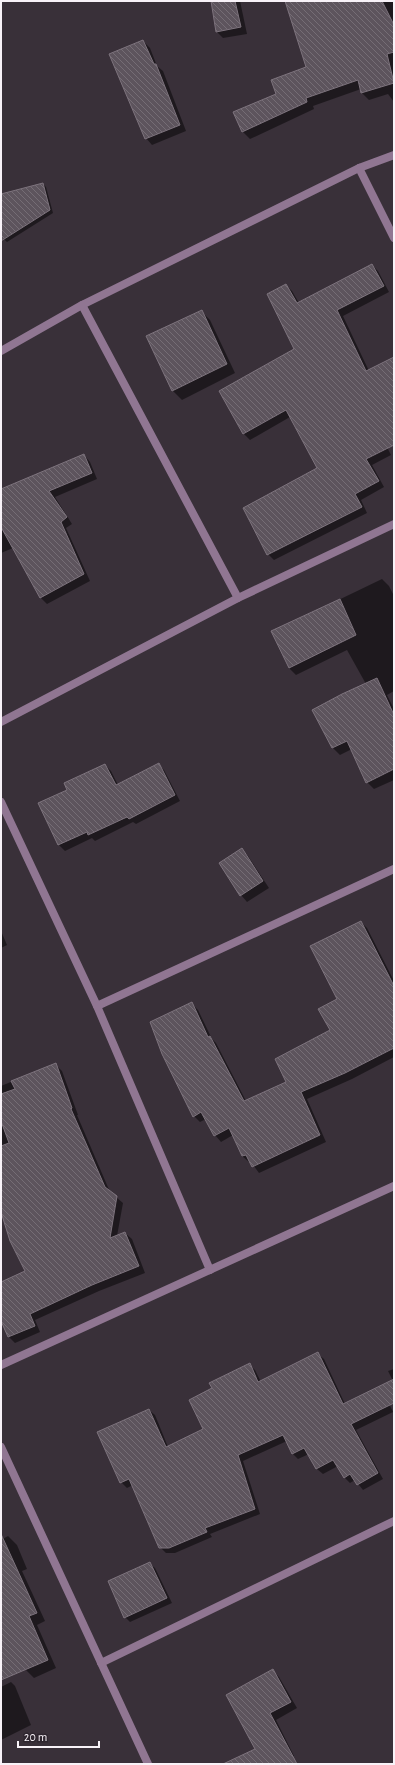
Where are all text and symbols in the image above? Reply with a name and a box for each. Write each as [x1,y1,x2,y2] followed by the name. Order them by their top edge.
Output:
[18,1723,99,1749] scale bar
[24,1731,47,1743] text: 20 m

